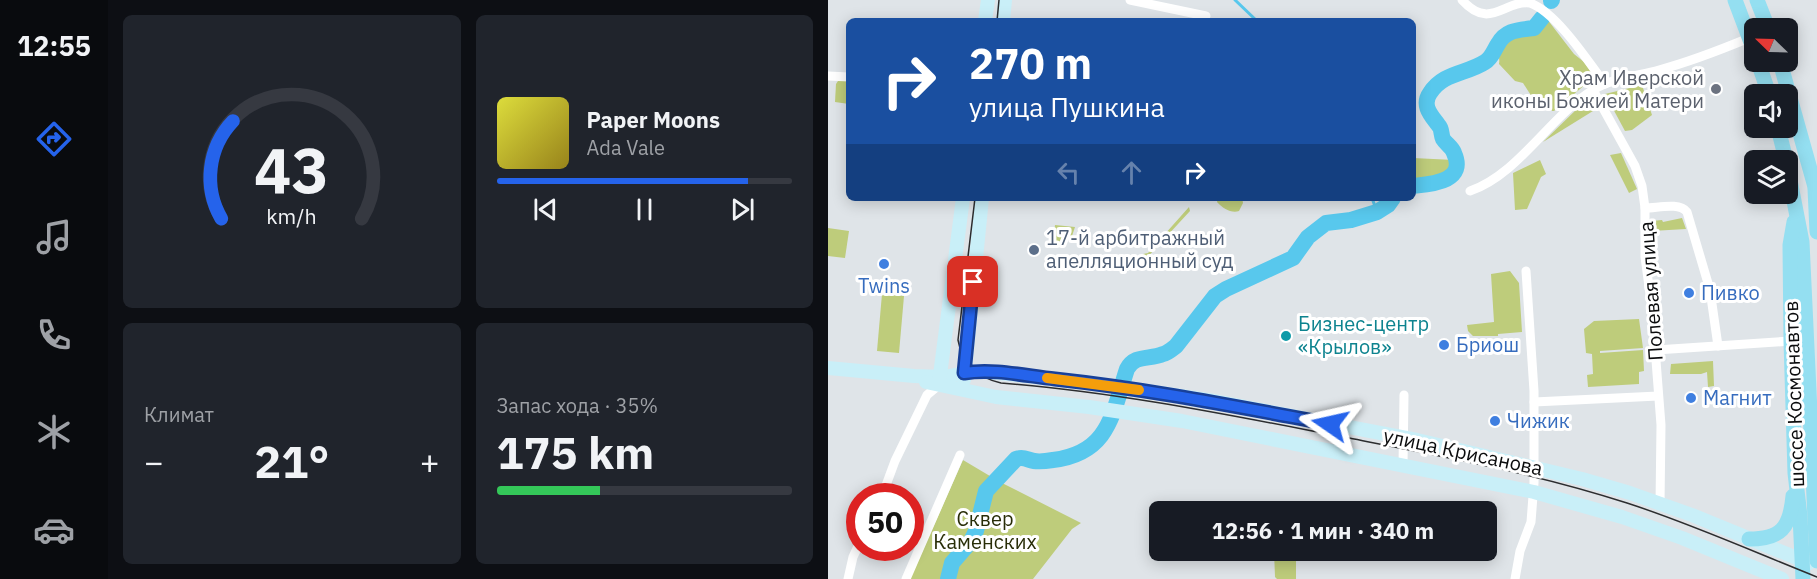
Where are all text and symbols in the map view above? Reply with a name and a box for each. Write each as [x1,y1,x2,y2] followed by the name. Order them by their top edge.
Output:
[1744,18,1798,72] north arrow
[1744,18,1798,204] map controls
[17,28,91,63] text: 12:55
[969,36,1092,91] text: 270 m
[870,42,948,120] icon: right
[1491,64,1704,114] place label: Храм Иверской иконы Божией Матери
[1709,82,1723,96] marker: Храм Иверской иконы Божией Матери
[1744,84,1798,138] button: sound
[969,89,1165,124] text: улица Пушкина
[587,105,720,134] text: Paper Moons
[33,118,75,160] icon: directions
[254,129,329,210] text: 43
[587,134,665,161] text: Ada Vale
[1744,150,1798,204] button: layers
[1052,156,1085,189] icon: left
[1115,156,1148,189] icon: ahead
[1178,156,1211,189] icon: right
[529,193,562,226] icon: previous
[628,193,661,226] icon: pause
[726,193,759,226] icon: next
[267,202,317,230] text: km/h
[33,216,75,258] icon: music
[1632,220,1669,362] street label: Полевая улица
[1046,224,1233,274] place label: 17-й арбитражный апелляционный суд
[1027,243,1041,257] marker: 17-й арбитражный апелляционный суд
[947,256,998,307] pin
[877,257,891,271] marker: Twins
[956,265,989,298] icon: arrive
[858,272,910,299] place label: Twins
[1701,279,1760,306] place label: Пивко
[1682,286,1696,300] marker: Пивко
[1777,300,1810,488] street label: шоссе Космонавтов
[1298,310,1429,360] place label: Бизнес-центр «Крылов»
[33,314,75,356] icon: phone
[1279,329,1293,343] marker: Бизнес-центр «Крылов»
[1456,331,1519,358] place label: Бриош
[1437,338,1451,352] marker: Бриош
[1703,384,1772,411] place label: Магнит
[1684,391,1698,405] marker: Магнит
[497,392,658,419] text: Запас хода · 35%
[1298,392,1362,456] position arrow
[144,401,214,428] text: Климат
[1507,407,1570,434] place label: Чижик
[33,411,75,453] icon: climate
[1488,414,1502,428] marker: Чижик
[1381,421,1546,482] street label: улица Крисанова
[497,423,654,481] text: 175 km
[254,432,329,490] text: 21°
[144,440,164,483] text: −
[420,440,440,483] text: +
[846,483,924,561] speed limit sign: 50
[933,505,1037,555] park label: Сквер Каменских
[33,509,75,551] icon: car
[1212,516,1434,545] text: 12:56 · 1 мин · 340 m

